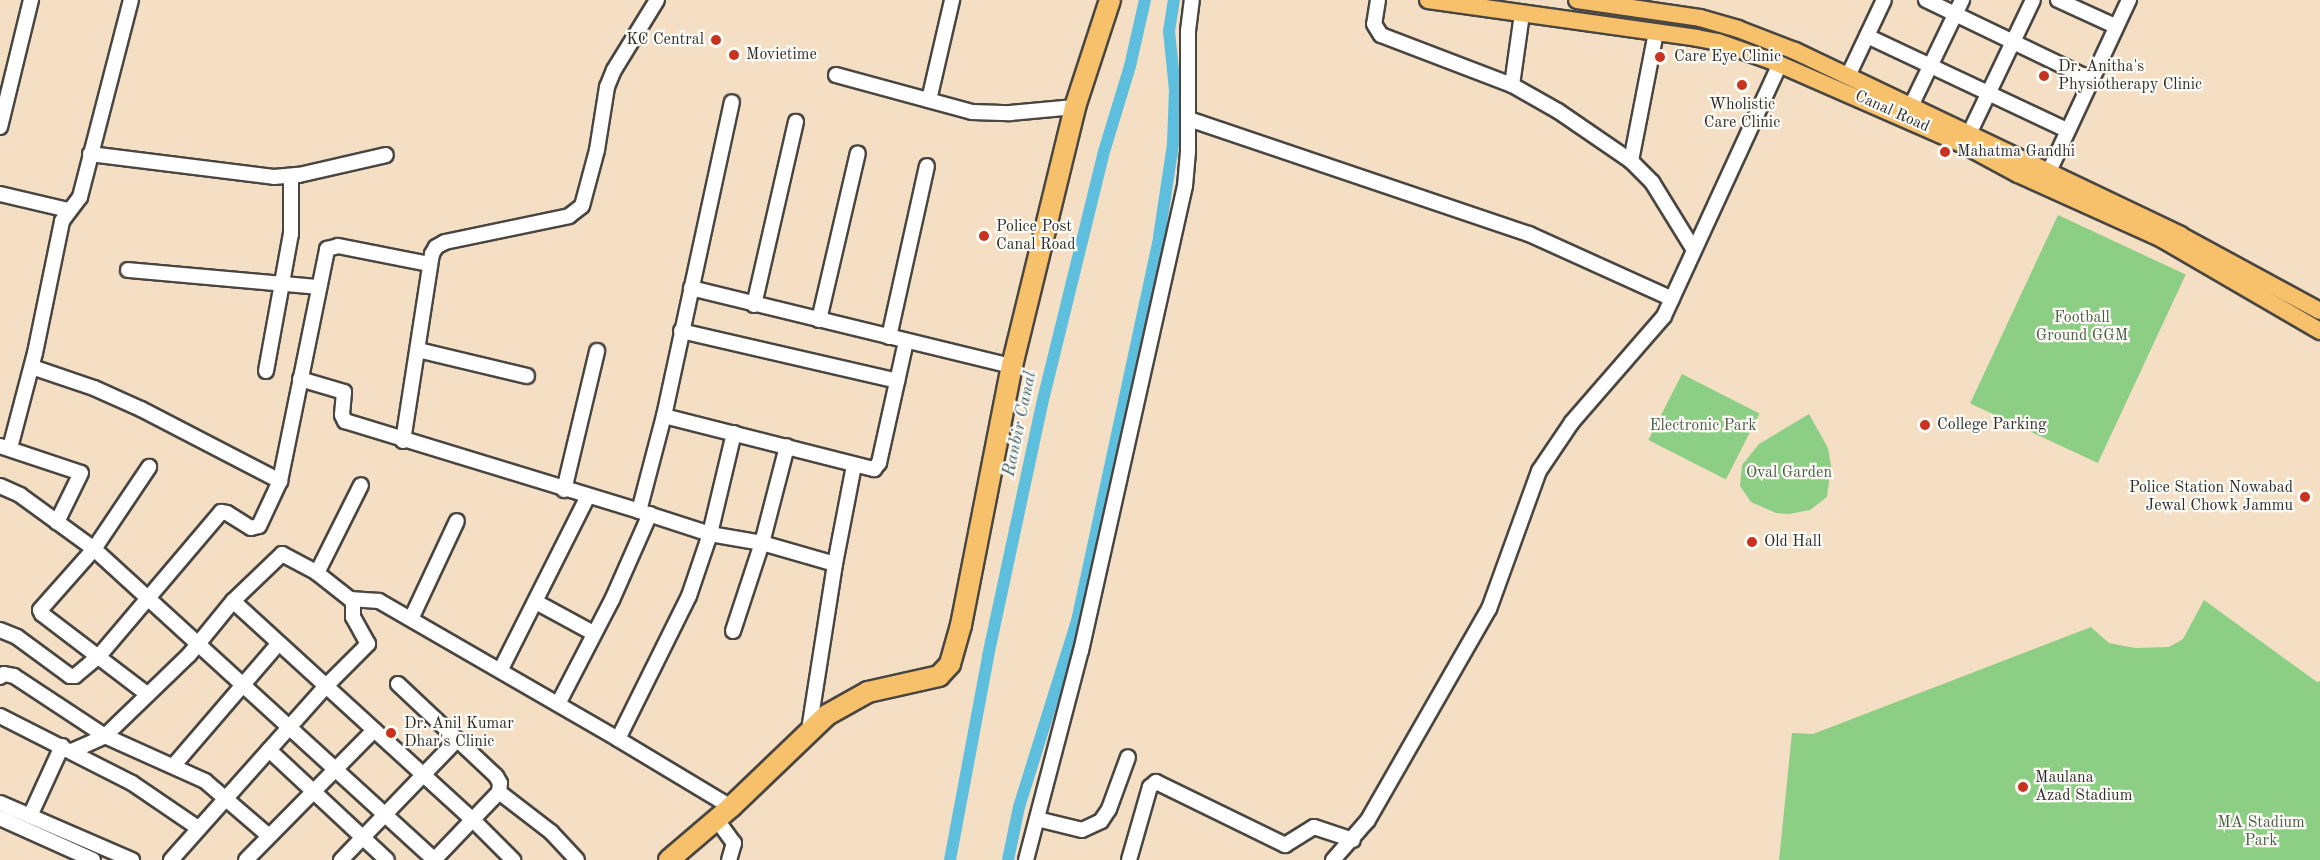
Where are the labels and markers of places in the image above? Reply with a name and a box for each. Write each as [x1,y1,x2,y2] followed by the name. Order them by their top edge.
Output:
[626,30,704,50] place label: KC Central
[709,33,723,47] marker: KC Central
[746,45,817,65] place label: Movietime
[1674,47,1781,67] place label: Care Eye Clinic
[727,48,741,62] marker: Movietime
[1651,48,1669,66] marker: Care Eye Clinic
[2058,57,2202,95] place label: Dr. Anitha's Physiotherapy Clinic
[2035,67,2053,85] marker: Dr. Anitha's Physiotherapy Clinic
[1733,76,1751,94] marker: Wholistic Care Clinic
[1704,95,1780,133] place label: Wholistic Care Clinic
[1957,142,2075,162] place label: Mahatma Gandhi
[1938,145,1952,159] marker: Mahatma Gandhi
[996,217,1076,255] place label: Police Post Canal Road
[977,229,991,243] marker: Police Post Canal Road
[1937,415,2047,435] place label: College Parking
[1918,418,1932,432] marker: College Parking
[2129,478,2293,516] place label: Police Station Nowabad Jewal Chowk Jammu
[2298,490,2312,504] marker: Police Station Nowabad Jewal Chowk Jammu
[1764,532,1822,552] place label: Old Hall
[1745,535,1759,549] marker: Old Hall
[404,714,514,752] place label: Dr. Anil Kumar Dhar's Clinic
[382,724,400,742] marker: Dr. Anil Kumar Dhar's Clinic
[2035,768,2132,806] place label: Maulana Azad Stadium
[2016,780,2030,794] marker: Maulana Azad Stadium

